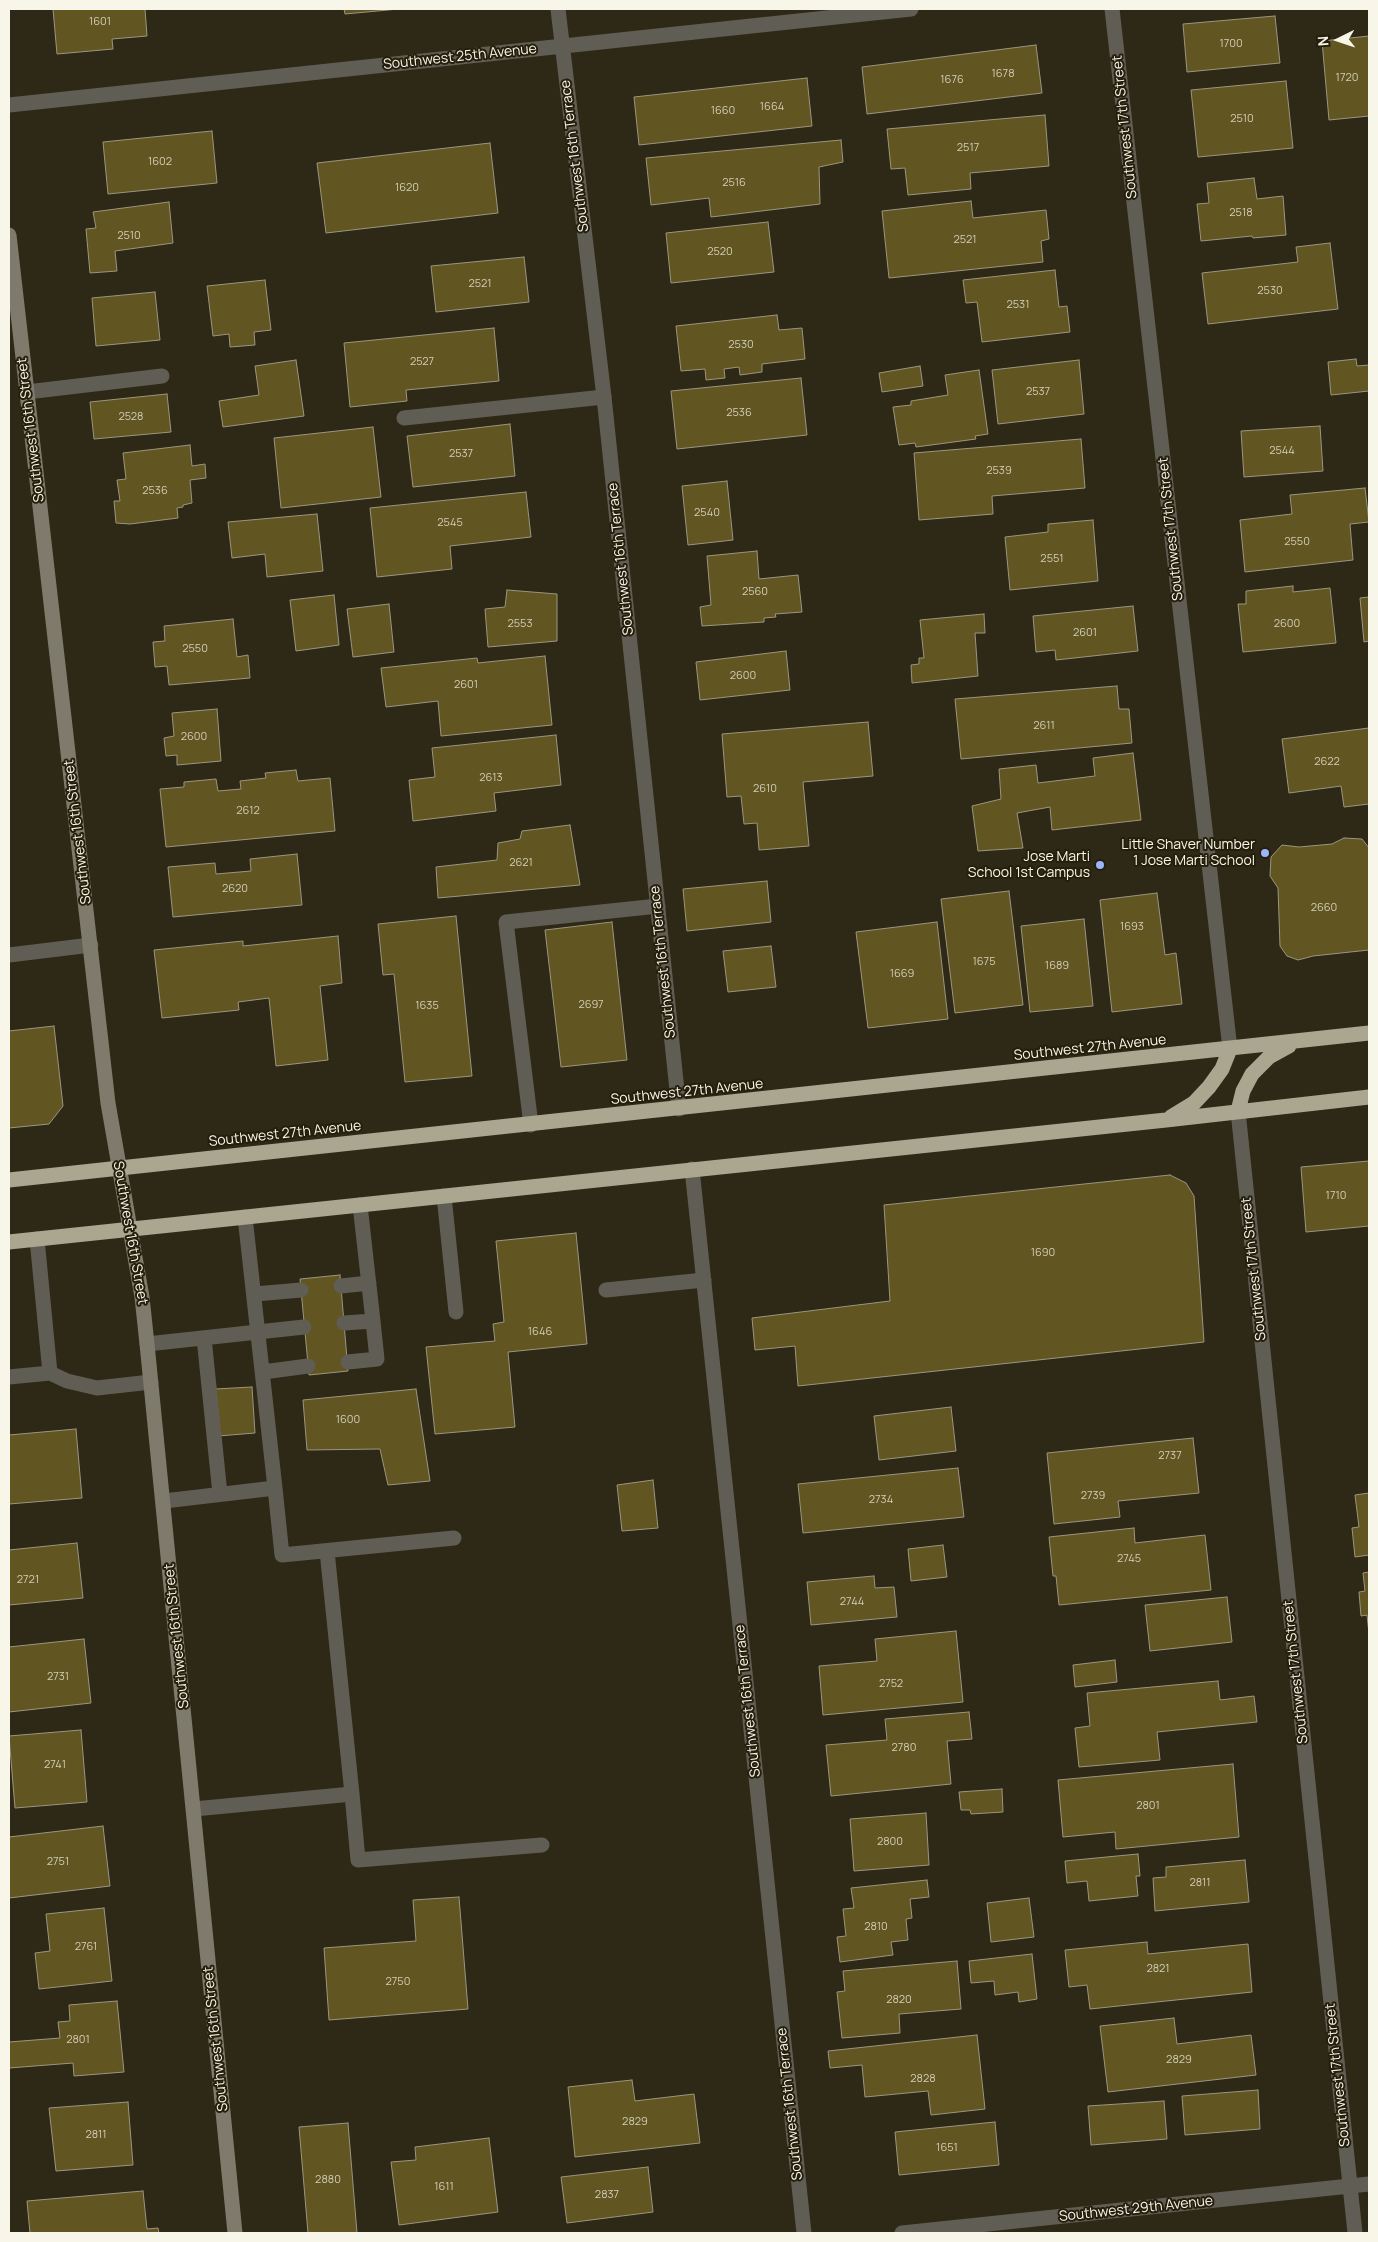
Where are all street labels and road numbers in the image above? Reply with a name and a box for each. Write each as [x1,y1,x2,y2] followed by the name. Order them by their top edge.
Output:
[382,41,538,73] street label: Southwest 25th Avenue
[1109,55,1141,199] street label: Southwest 17th Street
[557,79,593,233] street label: Southwest 16th Terrace
[14,357,48,503] street label: Southwest 16th Street
[1155,457,1187,601] street label: Southwest 17th Street
[605,482,637,636] street label: Southwest 16th Terrace
[61,759,95,905] street label: Southwest 16th Street
[647,885,679,1039] street label: Southwest 16th Terrace
[1013,1032,1167,1064] street label: Southwest 27th Avenue
[610,1076,764,1108] street label: Southwest 27th Avenue
[208,1118,362,1150] street label: Southwest 27th Avenue
[109,1160,151,1306] street label: Southwest 16th Street
[1238,1197,1270,1341] street label: Southwest 17th Street
[161,1563,193,1709] street label: Southwest 16th Street
[1280,1600,1312,1744] street label: Southwest 17th Street
[732,1624,764,1778] street label: Southwest 16th Terrace
[200,1966,232,2112] street label: Southwest 16th Street
[1322,2003,1354,2147] street label: Southwest 17th Street
[774,2027,806,2181] street label: Southwest 16th Terrace
[1058,2193,1214,2225] street label: Southwest 29th Avenue

